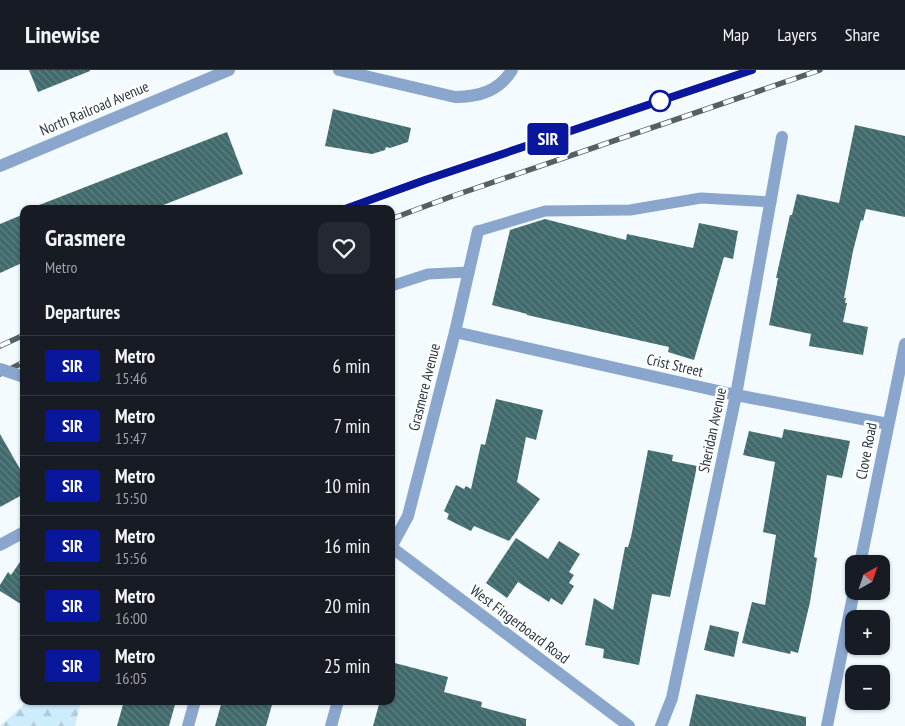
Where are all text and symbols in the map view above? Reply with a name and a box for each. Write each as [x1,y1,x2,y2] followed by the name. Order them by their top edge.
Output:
[25,19,100,50] text: Linewise
[723,23,749,46] text: Map
[777,23,817,46] text: Layers
[845,23,880,46] text: Share
[37,76,151,140] street label: North Railroad Avenue
[649,90,671,112] unlabelled marker
[519,123,577,155] line badge: SIR
[537,127,559,150] text: SIR
[45,222,126,253] text: Grasmere
[318,222,370,274] button: heart
[45,257,78,277] text: Metro
[45,300,120,324] text: Departures
[404,341,444,433] street label: Grasmere Avenue
[115,344,155,368] text: Metro
[645,349,705,381] street label: Crist Street
[62,354,83,377] text: SIR
[333,354,370,378] text: 6 min
[115,368,147,388] text: 15:46
[694,386,730,474] street label: Sheridan Avenue
[115,404,155,428] text: Metro
[62,414,83,437] text: SIR
[333,414,370,438] text: 7 min
[851,421,881,481] street label: Clove Road
[115,428,147,448] text: 15:47
[115,464,155,488] text: Metro
[62,474,83,497] text: SIR
[324,474,370,498] text: 10 min
[115,488,147,508] text: 15:50
[115,524,155,548] text: Metro
[62,534,83,557] text: SIR
[324,534,370,558] text: 16 min
[115,548,147,568] text: 15:56
[845,555,890,600] north arrow
[845,555,890,710] map controls
[467,581,573,667] street label: West Fingerboard Road
[115,584,155,608] text: Metro
[62,594,83,617] text: SIR
[324,594,370,618] text: 20 min
[115,608,147,628] text: 16:00
[845,610,890,655] button: +
[115,644,155,668] text: Metro
[62,654,83,677] text: SIR
[324,654,370,678] text: 25 min
[845,665,890,710] button: −
[115,668,147,688] text: 16:05

